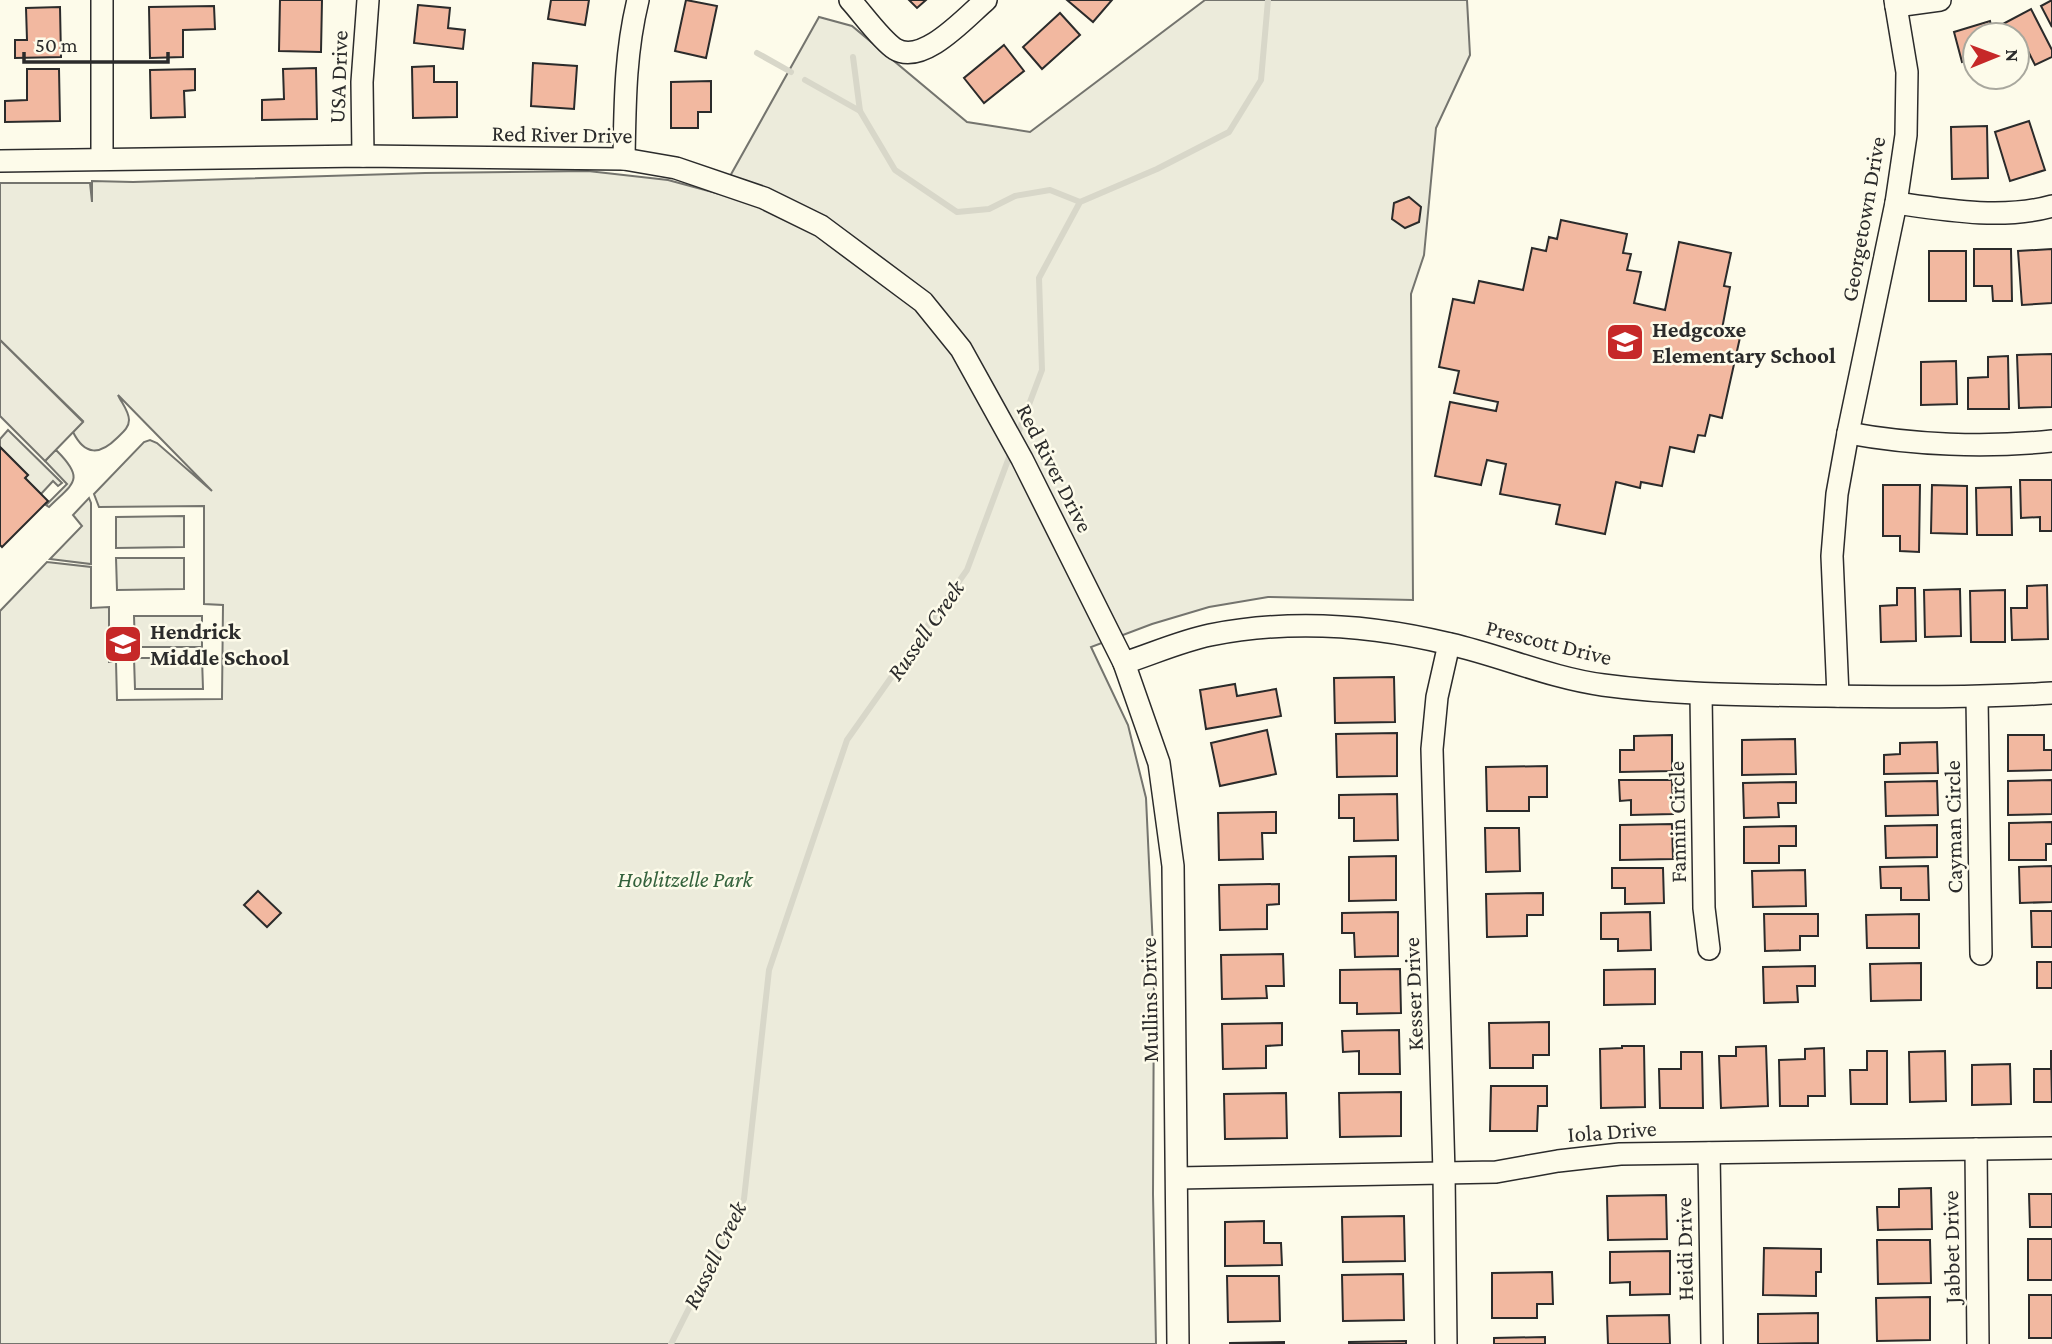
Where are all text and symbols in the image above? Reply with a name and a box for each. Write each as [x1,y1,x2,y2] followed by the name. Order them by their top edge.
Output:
[24,21,168,65] scale bar
[1961,21,2031,91] north arrow
[323,30,353,124] street label: USA Drive
[35,33,78,57] text: 50 m
[2002,49,2023,62] text: N
[491,120,633,148] street label: Red River Drive
[1836,134,1890,304] street label: Georgetown Drive
[1652,316,1836,368] place label: Hedgcoxe Elementary School
[1604,321,1646,363] school or university icon: Hedgcoxe Elementary School
[1011,399,1099,537] street label: Red River Drive
[881,574,970,685] water label: Russell Creek
[1483,614,1615,670] street label: Prescott Drive
[150,618,289,670] place label: Hendrick Middle School
[102,623,144,665] school or university icon: Hendrick Middle School
[1939,760,1967,894] street label: Cayman Circle
[1663,761,1691,883] street label: Fannin Circle
[617,866,754,892] park label: Hoblitzelle Park
[1135,937,1163,1063] street label: Mullins Drive
[1398,937,1428,1051] street label: Kesser Drive
[1566,1115,1658,1147] street label: Iola Drive
[1937,1190,1965,1306] street label: Jabbet Drive
[676,1196,752,1313] water label: Russell Creek
[1670,1197,1698,1301] street label: Heidi Drive

